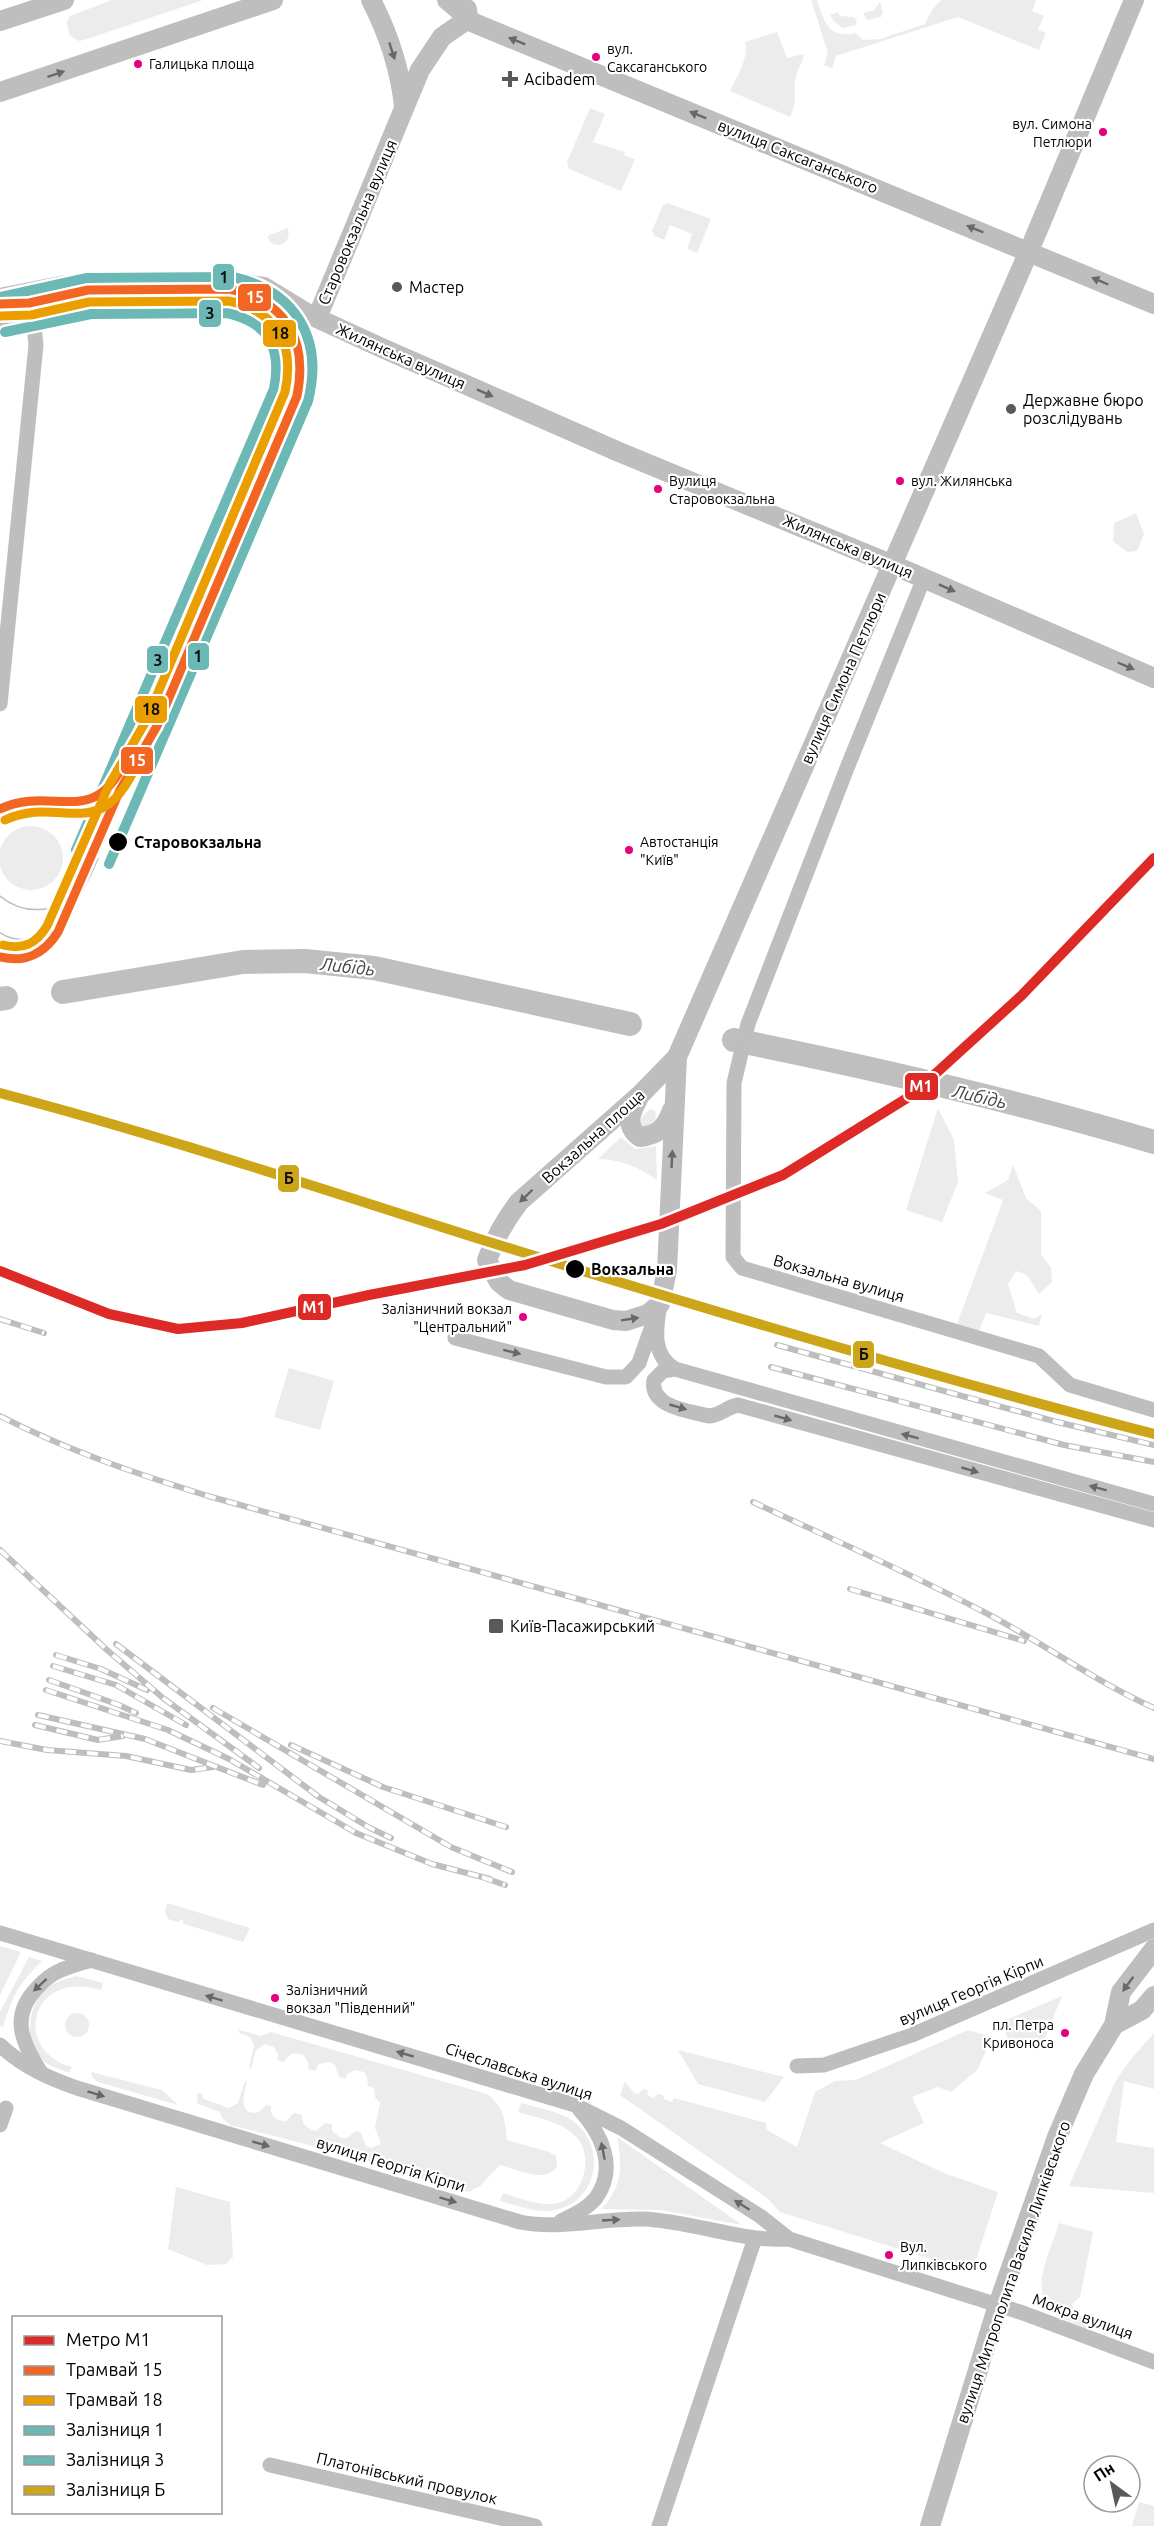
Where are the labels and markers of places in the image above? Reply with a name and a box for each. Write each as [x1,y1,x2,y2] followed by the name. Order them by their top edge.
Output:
[607,41,707,75] place label: вул. Саксаганського
[590,51,602,63] marker: вул. Саксаганського
[149,56,255,72] place label: Галицька площа
[132,58,144,70] marker: Галицька площа
[501,70,519,88] marker: Acibadem
[524,70,595,88] place label: Acibadem
[1012,116,1092,150] place label: вул. Симона Петлюри
[1097,126,1109,138] marker: вул. Симона Петлюри
[409,278,464,296] place label: Мастер
[390,280,404,294] marker: Мастер
[1023,391,1144,427] place label: Державне бюро розслідувань
[1004,402,1018,416] marker: Державне бюро розслідувань
[669,473,775,507] place label: Вулиця Старовокзальна
[911,473,1013,489] place label: вул. Жилянська
[894,475,906,487] marker: вул. Жилянська
[652,483,664,495] marker: Вулиця Старовокзальна
[107,831,129,853] marker: Старовокзальна
[134,833,262,851] place label: Старовокзальна
[640,834,719,868] place label: Автостанція "Київ"
[623,844,635,856] marker: Автостанція "Київ"
[564,1258,586,1280] marker: Вокзальна
[591,1260,674,1278] place label: Вокзальна
[382,1301,512,1335] place label: Залізничний вокзал "Центральний"
[517,1311,529,1323] marker: Залізничний вокзал "Центральний"
[487,1617,505,1635] marker: Київ-Пасажирський
[510,1617,655,1635] place label: Київ-Пасажирський
[286,1982,415,2016] place label: Залізничний вокзал "Південний"
[269,1992,281,2004] marker: Залізничний вокзал "Південний"
[983,2017,1054,2051] place label: пл. Петра Кривоноса
[1059,2027,1071,2039] marker: пл. Петра Кривоноса
[900,2239,987,2273] place label: Вул. Липківського
[883,2249,895,2261] marker: Вул. Липківського

